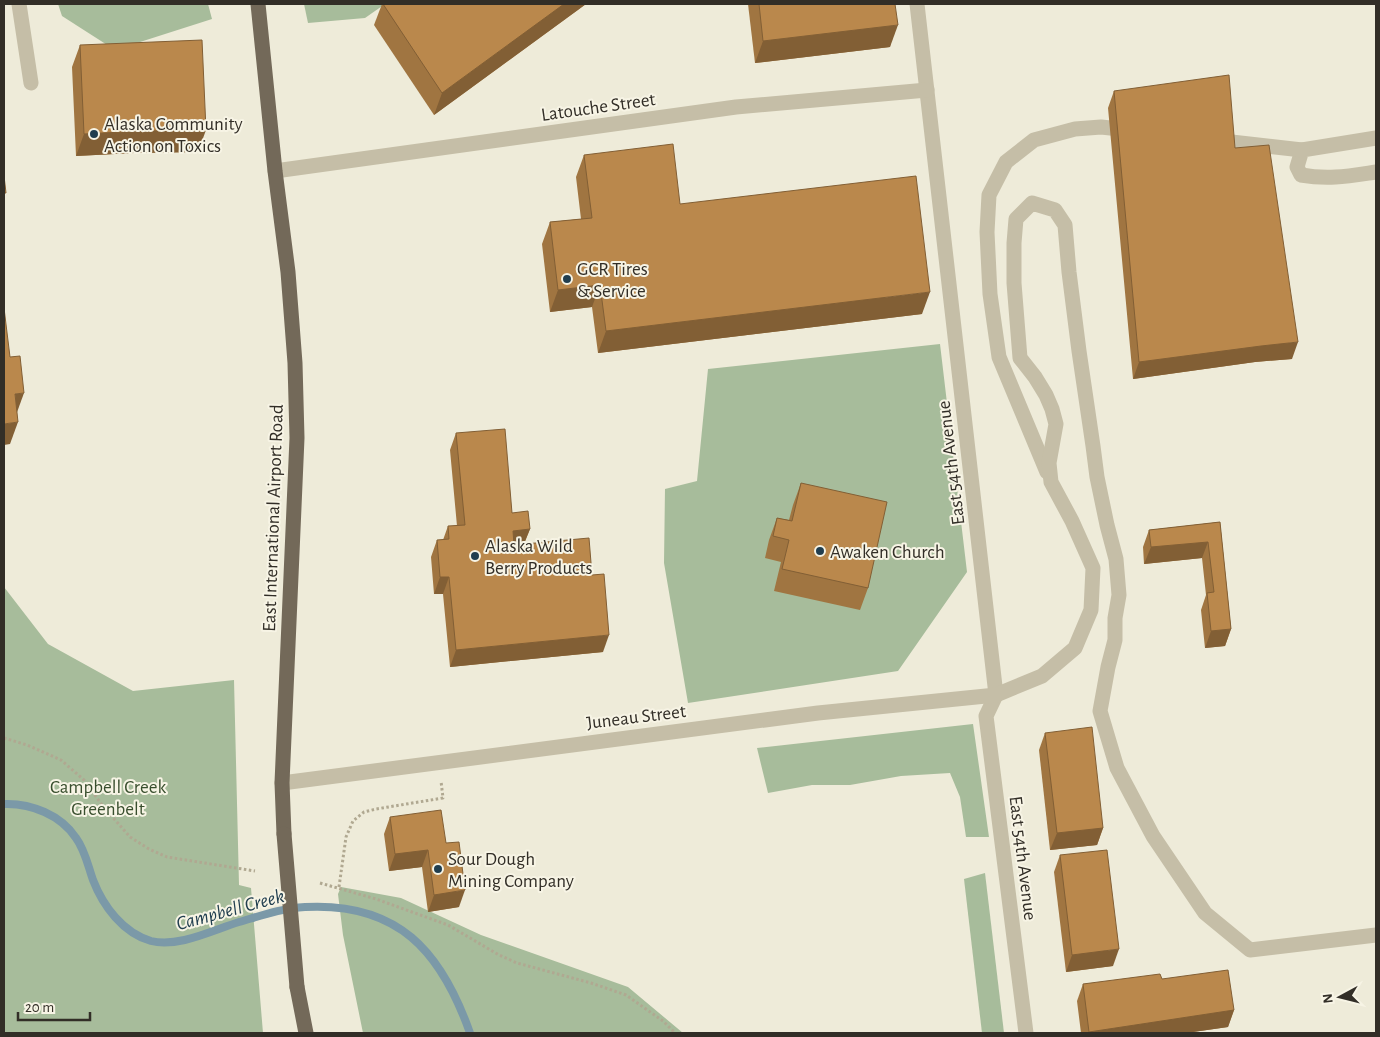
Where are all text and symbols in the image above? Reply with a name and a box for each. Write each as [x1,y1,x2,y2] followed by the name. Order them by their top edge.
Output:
[540,90,657,125] street label: Latouche Street
[104,115,243,156] place label: Alaska Community Action on Toxics
[88,128,100,140] marker: Alaska Community Action on Toxics
[577,260,648,301] place label: GCR Tires & Service
[561,273,573,285] marker: GCR Tires & Service
[934,399,969,526] street label: East 54th Avenue
[260,404,287,632] street label: East International Airport Road
[485,537,593,578] place label: Alaska Wild Berry Products
[830,543,945,562] place label: Awaken Church
[814,545,826,557] marker: Awaken Church
[469,550,481,562] marker: Alaska Wild Berry Products
[585,702,687,733] street label: Juneau Street
[50,778,166,819] park label: Campbell Creek Greenbelt
[1005,795,1040,922] street label: East 54th Avenue
[448,850,574,891] place label: Sour Dough Mining Company
[432,863,444,875] marker: Sour Dough Mining Company
[174,886,287,934] water label: Campbell Creek
[1315,972,1365,1022] north arrow
[18,990,90,1022] scale bar
[1321,993,1336,1004] text: N
[25,1000,54,1015] text: 20 m

